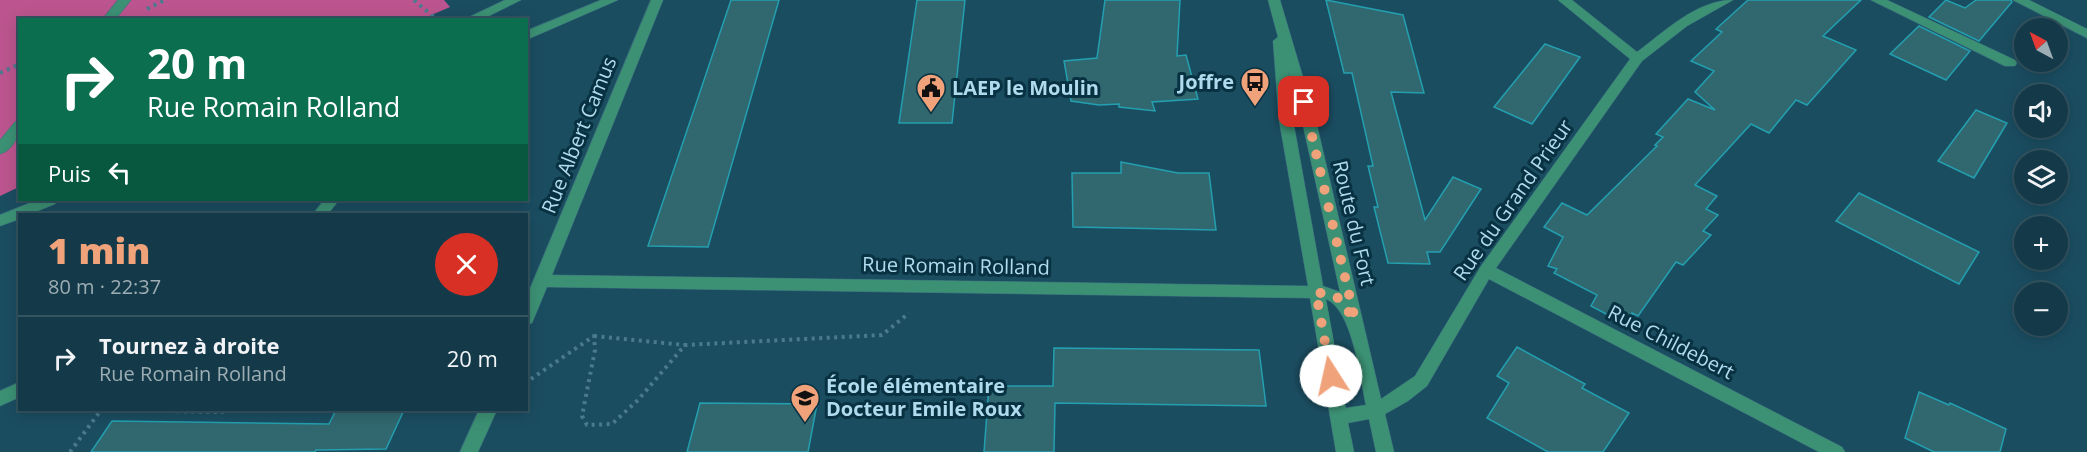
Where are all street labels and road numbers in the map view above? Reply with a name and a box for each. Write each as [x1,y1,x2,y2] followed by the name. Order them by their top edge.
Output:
[535,52,622,217] street label: Rue Albert Camus
[1447,114,1578,286] street label: Rue du Grand Prieur
[1327,158,1382,288] street label: Route du Fort
[862,250,1050,281] street label: Rue Romain Rolland
[1604,298,1739,385] street label: Rue Childebert

